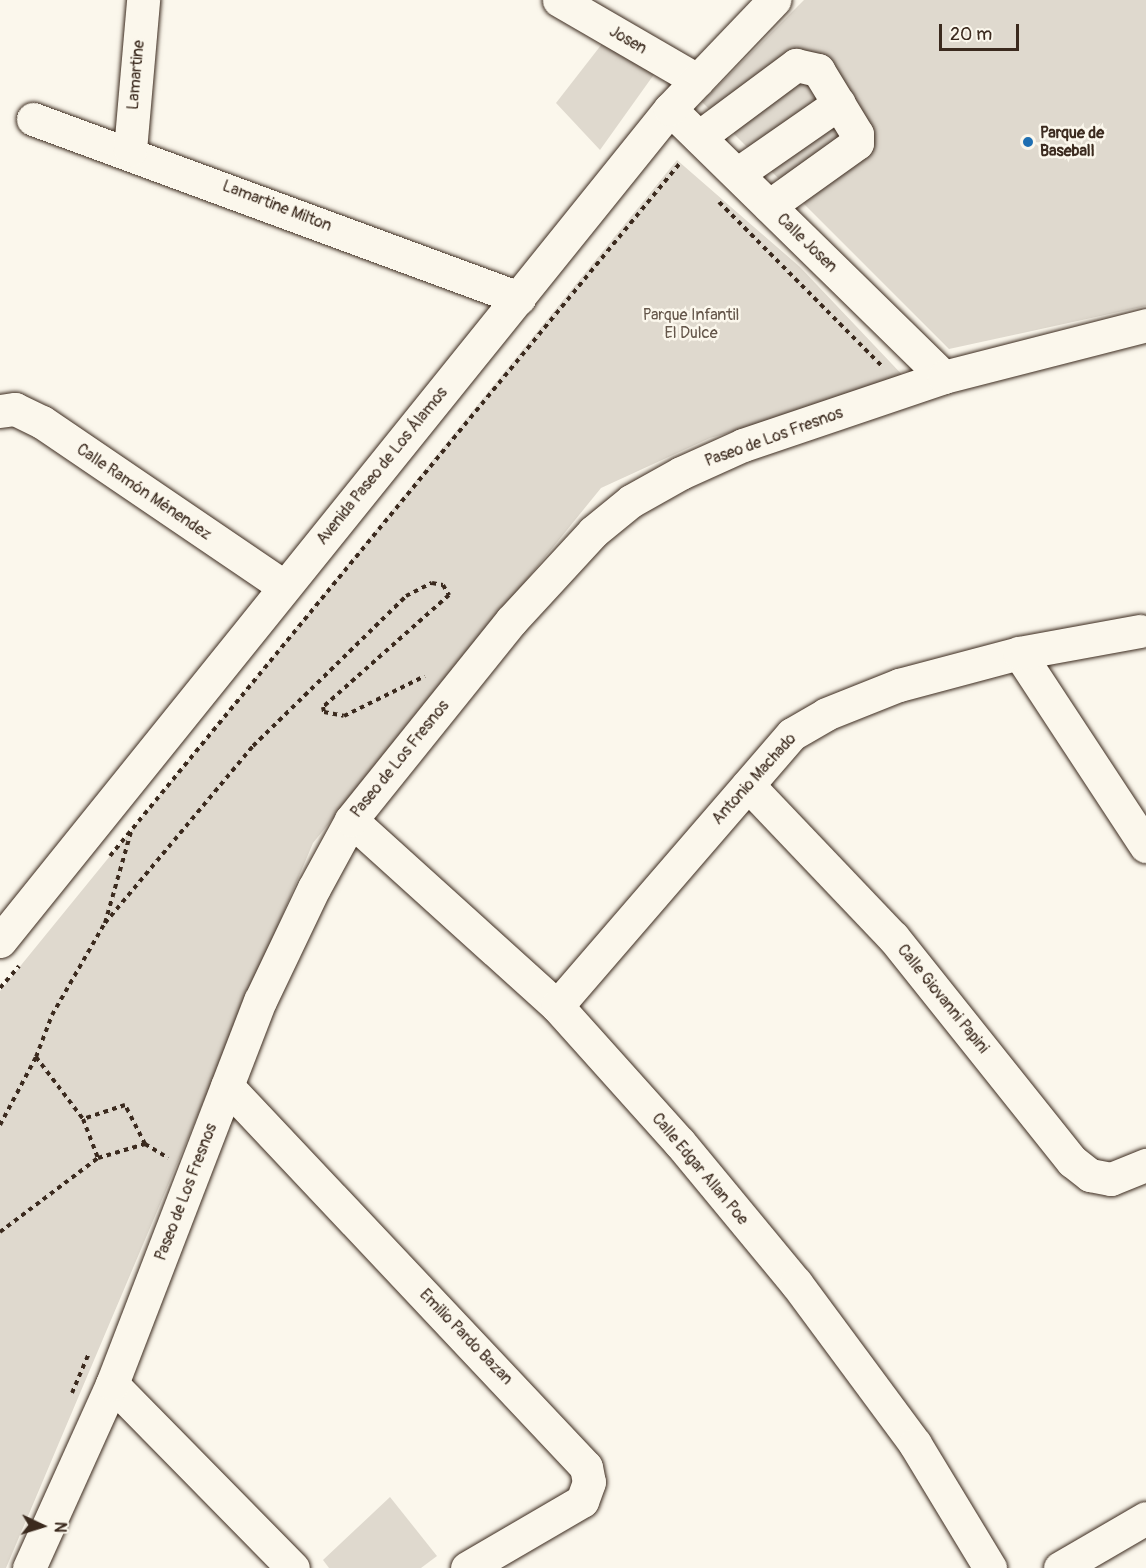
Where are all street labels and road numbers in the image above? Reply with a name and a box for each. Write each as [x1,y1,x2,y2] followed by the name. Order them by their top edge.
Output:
[606,22,650,58] street label: Josen
[123,39,149,111] street label: Lamartine
[220,176,334,236] street label: Lamartine Milton
[773,210,841,276] street label: Calle Josen
[313,383,451,549] street label: Avenida Paseo de Los Álamos
[702,403,846,471] street label: Paseo de Los Fresnos
[73,440,215,544] street label: Calle Ramón Ménendez
[347,696,453,822] street label: Paseo de Los Fresnos
[708,729,800,829] street label: Antonio Machado
[893,941,993,1057] street label: Calle Giovanni Papini
[648,1109,752,1229] street label: Calle Edgar Allan Poe
[151,1121,221,1263] street label: Paseo de Los Fresnos
[415,1285,517,1389] street label: Emilio Pardo Bazan

